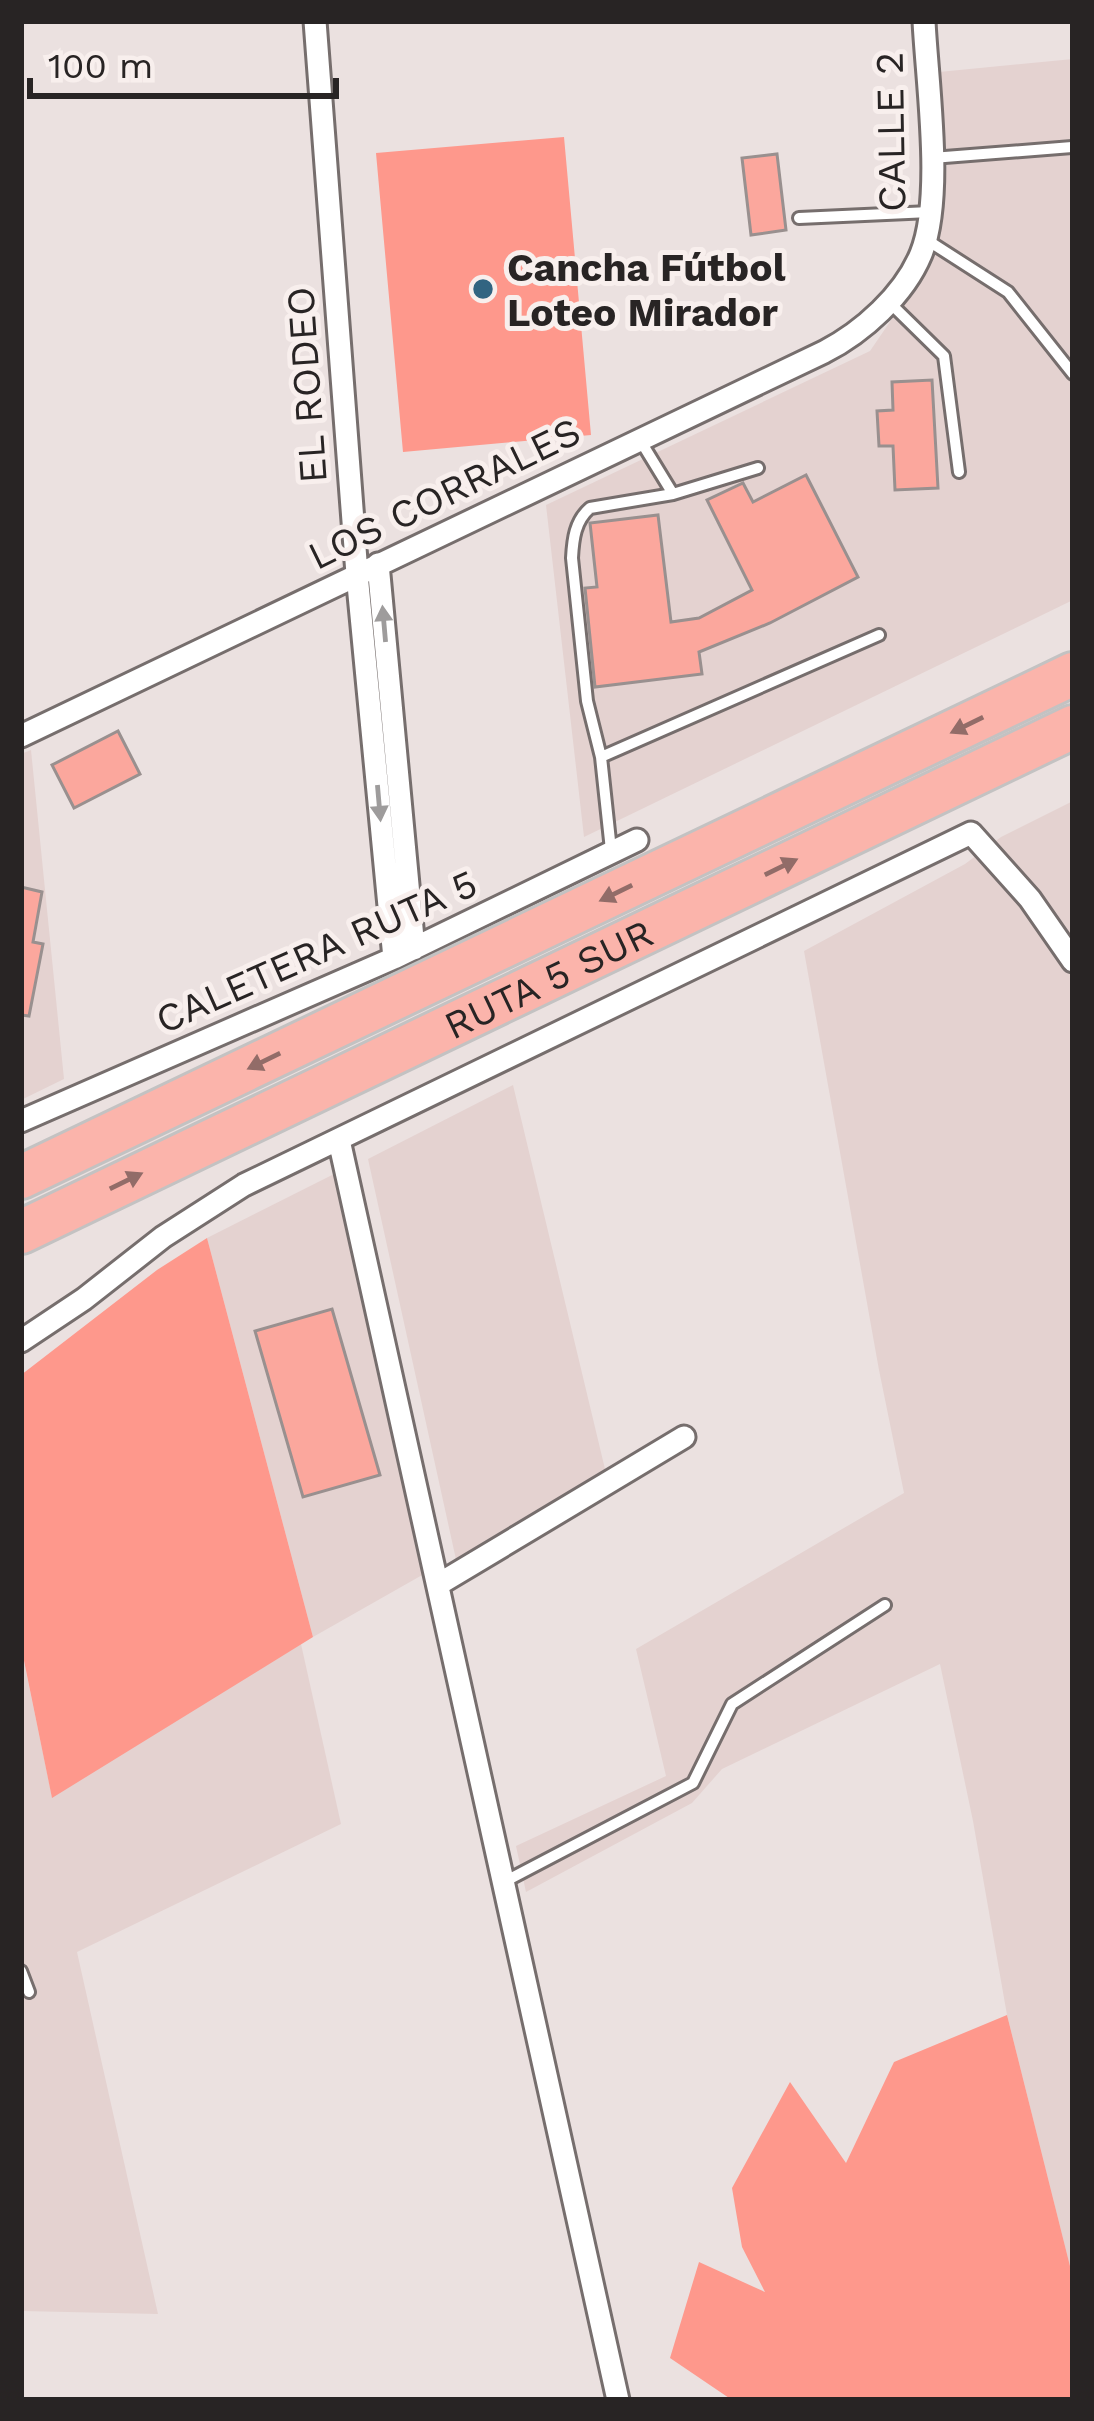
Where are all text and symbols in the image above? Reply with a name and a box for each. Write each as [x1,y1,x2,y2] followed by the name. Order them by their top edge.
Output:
[30,24,336,98] scale bar
[48,45,153,87] text: 100 m
[867,52,914,212] street label: CALLE 2
[507,245,786,335] place label: Cancha Fútbol Loteo Mirador
[470,276,496,302] marker: Cancha Fútbol Loteo Mirador
[277,285,336,485] street label: EL RODEO
[301,408,587,579] street label: LOS CORRALES
[374,605,393,642] one-way arrow
[950,714,984,734] one-way arrow
[370,785,389,823] one-way arrow
[764,857,799,877] one-way arrow
[149,860,484,1042] street label: CALETERA RUTA 5
[598,883,633,903] one-way arrow
[437,910,660,1048] street label: RUTA 5 SUR
[246,1051,281,1071] one-way arrow
[109,1171,144,1191] one-way arrow

